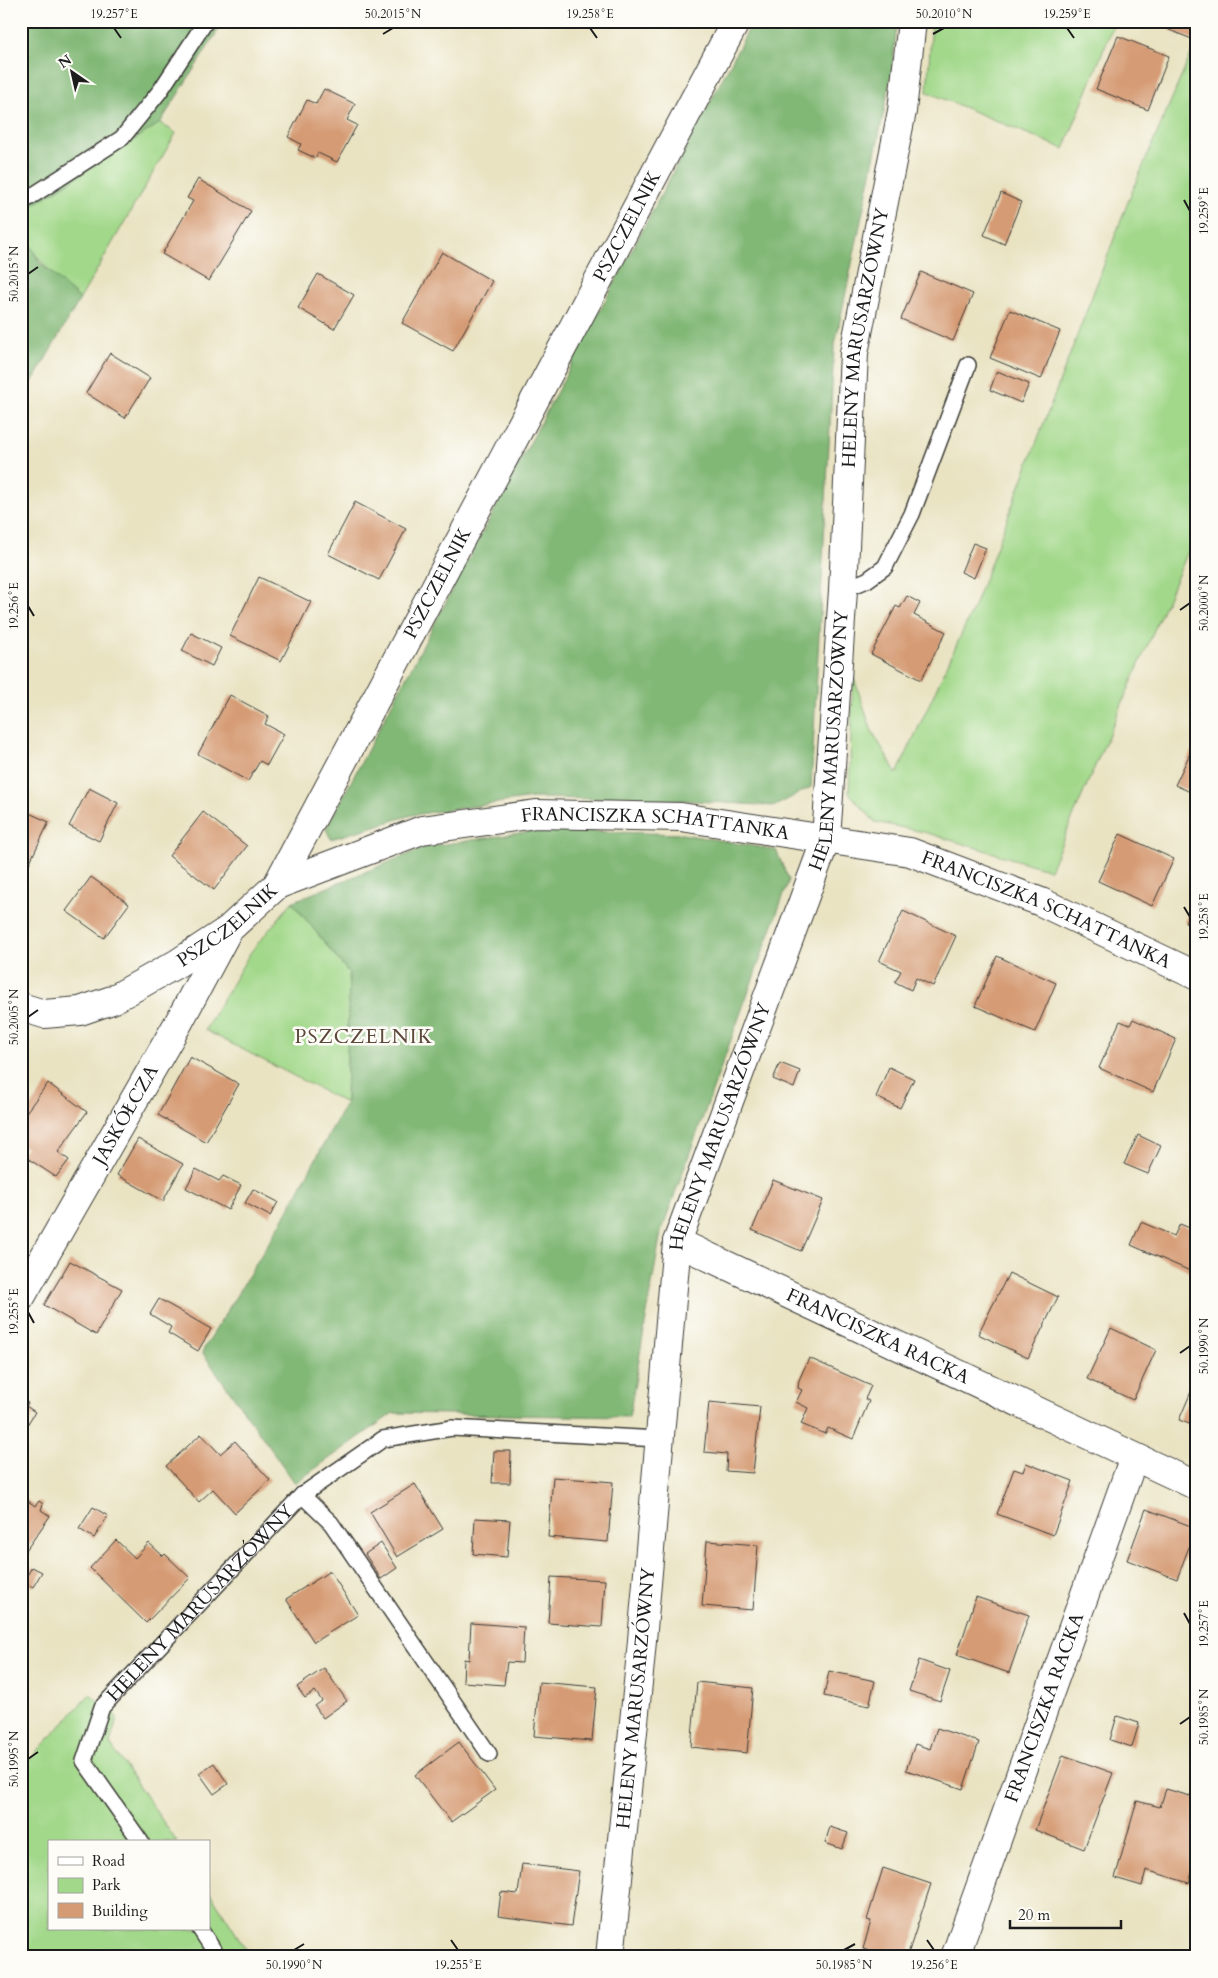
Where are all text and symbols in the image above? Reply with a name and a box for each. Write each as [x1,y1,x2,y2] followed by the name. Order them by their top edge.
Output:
[90,6,138,22] text: 19.257°E
[365,6,422,22] text: 50.2015°N
[566,6,614,22] text: 19.258°E
[916,6,973,22] text: 50.2010°N
[1043,6,1091,22] text: 19.259°E
[48,48,98,98] north arrow
[55,50,75,73] text: N
[587,165,668,286] street label: PSZCZELNIK
[1196,187,1212,235] text: 19.259°E
[836,205,896,468] street label: HELENY MARUSARZÓWNY
[6,245,22,302] text: 50.2015°N
[397,522,478,643] street label: PSZCZELNIK
[1196,574,1212,631] text: 50.2000°N
[6,582,22,630] text: 19.256°E
[802,608,855,875] street label: HELENY MARUSARZÓWNY
[519,801,792,846] street label: FRANCISZKA SCHATTANKA
[918,845,1176,975] street label: FRANCISZKA SCHATTANKA
[172,877,284,973] street label: PSZCZELNIK
[1196,893,1212,941] text: 19.258°E
[6,988,22,1045] text: 50.2005°N
[663,998,778,1251] street label: HELENY MARUSARZÓWNY
[295,1023,433,1050] district label: PSZCZELNIK
[85,1060,165,1172] street label: JASKÓŁCZA
[782,1282,974,1391] street label: FRANCISZKA RACKA
[6,1288,22,1336] text: 19.255°E
[1196,1317,1212,1374] text: 50.1990°N
[101,1498,300,1707] street label: HELENY MARUSARZÓWNY
[610,1566,661,1830] street label: HELENY MARUSARZÓWNY
[1196,1600,1212,1648] text: 19.257°E
[998,1609,1090,1806] street label: FRANCISZKA RACKA
[1196,1688,1212,1745] text: 50.1985°N
[6,1730,22,1787] text: 50.1995°N
[48,1840,210,1930] legend
[92,1851,125,1871] text: Road
[92,1875,121,1895] text: Park
[1010,1898,1122,1930] scale bar
[92,1901,148,1921] text: Building
[1018,1905,1050,1925] text: 20 m
[266,1957,323,1973] text: 50.1990°N
[434,1957,482,1973] text: 19.255°E
[816,1957,873,1973] text: 50.1985°N
[910,1957,958,1973] text: 19.256°E

